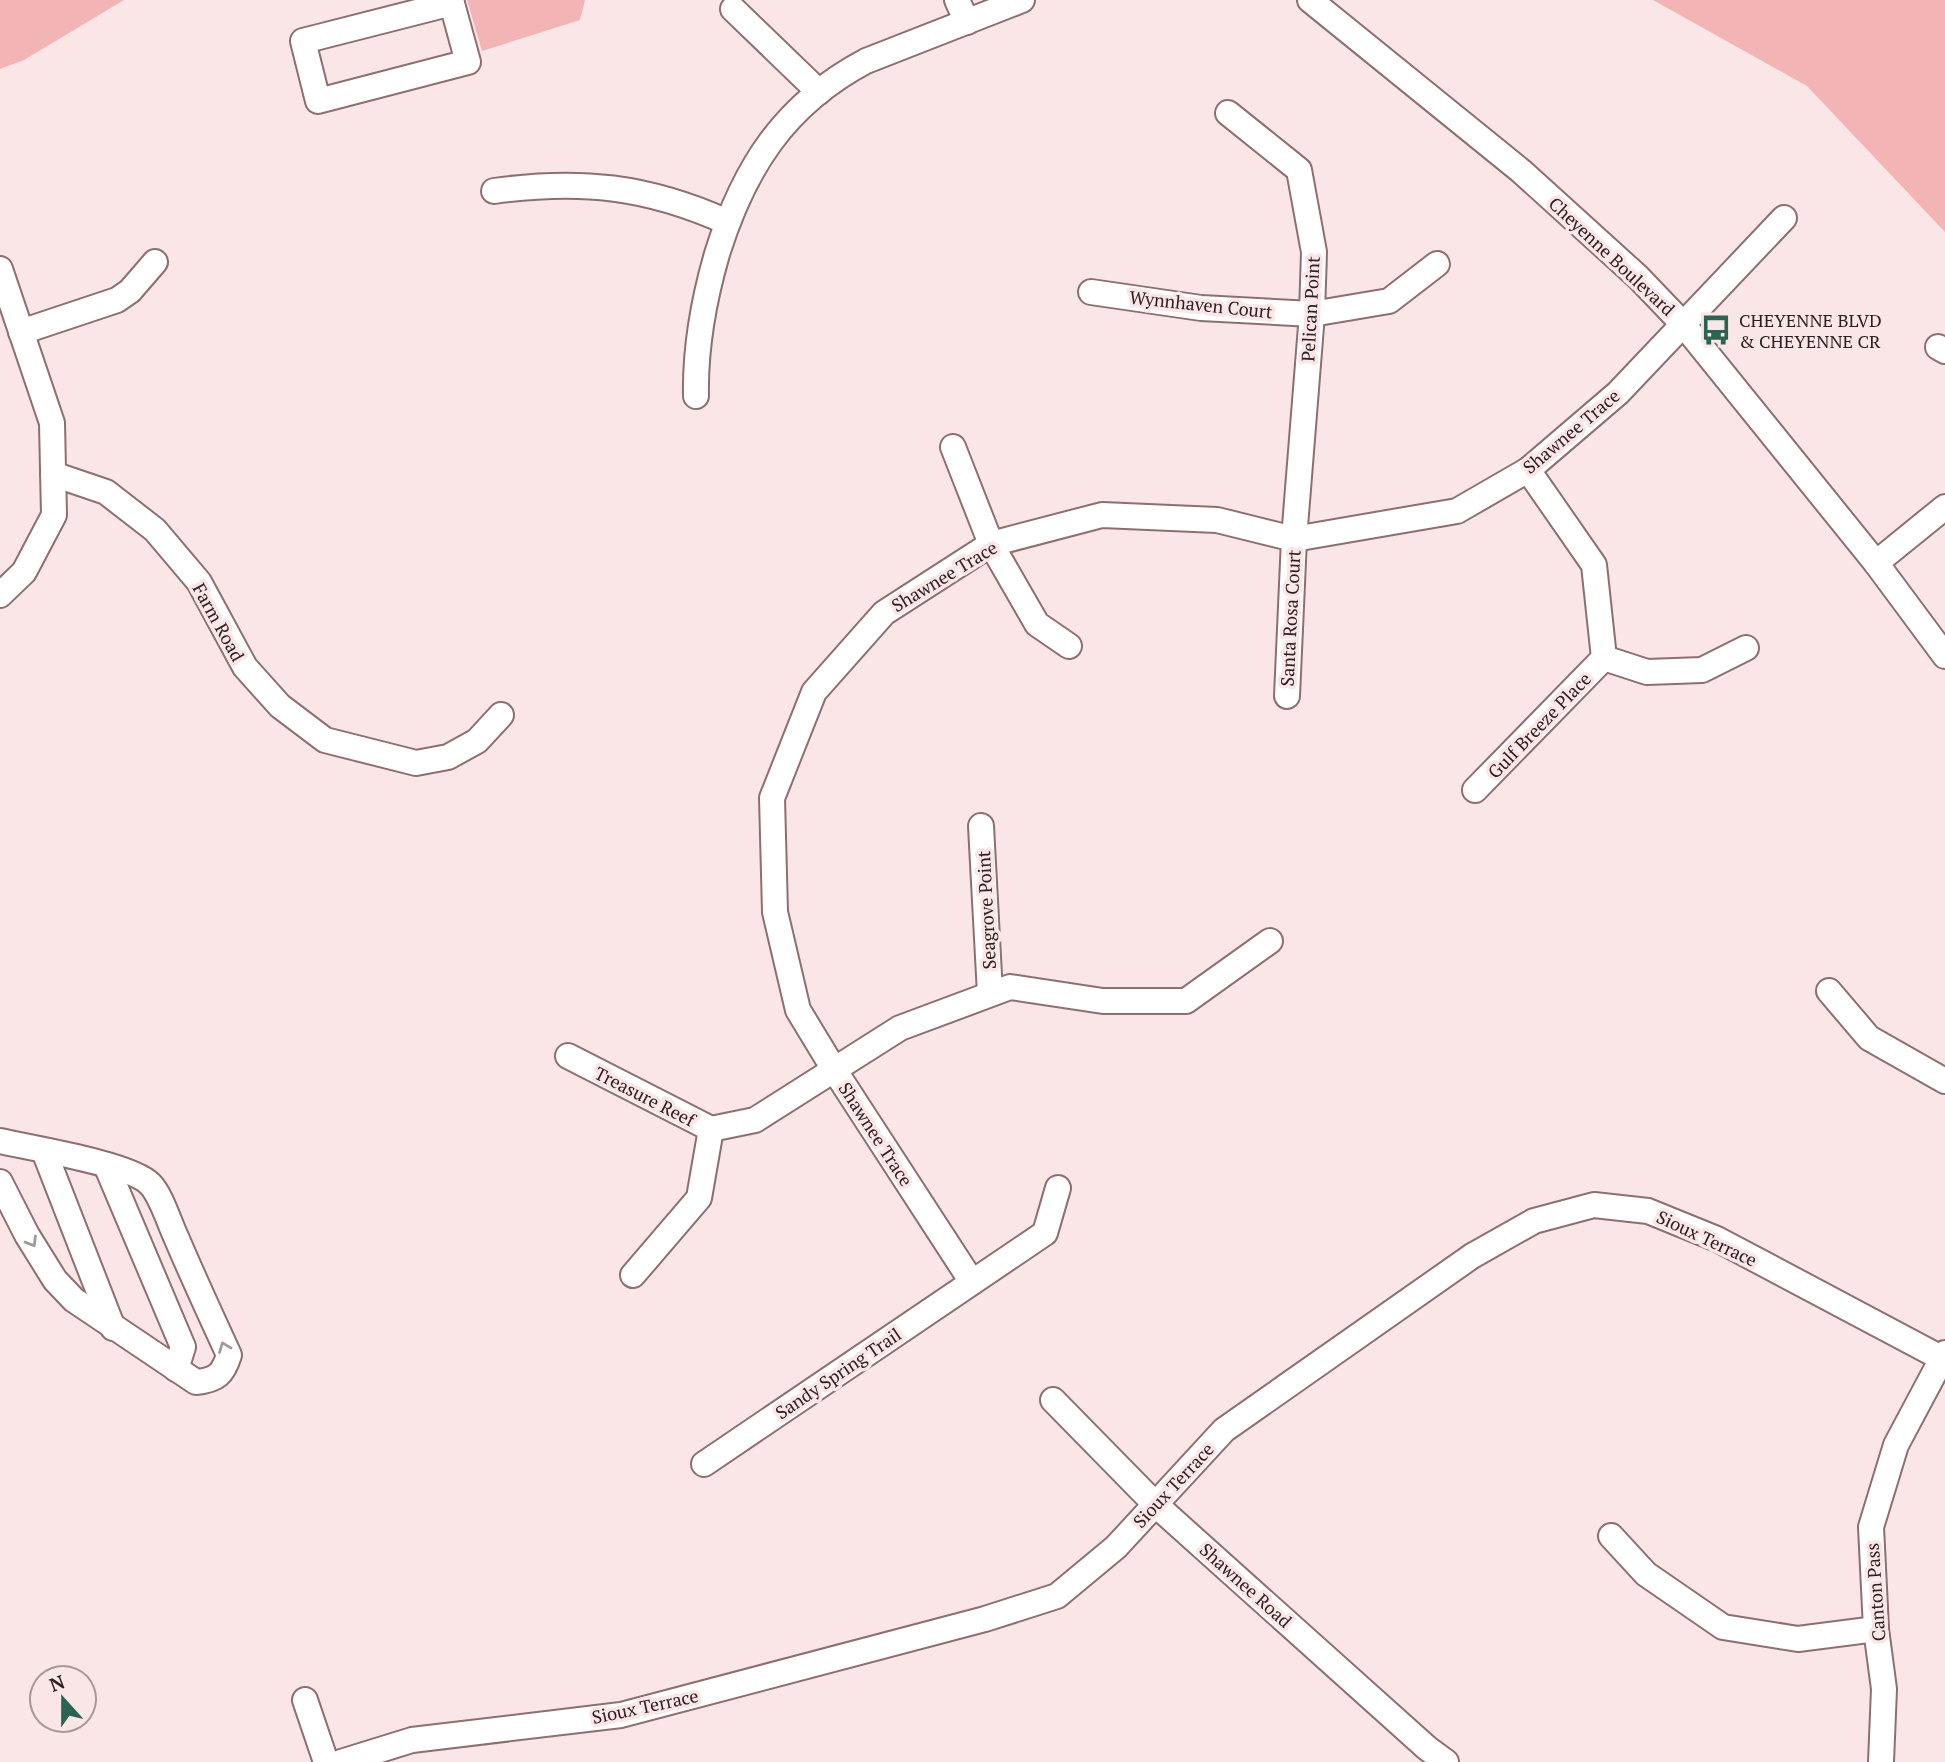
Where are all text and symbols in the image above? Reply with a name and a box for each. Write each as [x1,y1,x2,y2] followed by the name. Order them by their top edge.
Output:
[1544,191,1680,321] street label: Cheyenne Boulevard
[1295,255,1325,362] street label: Pelican Point
[1128,285,1274,323] street label: Wynnhaven Court
[1739,308,1882,353] place label: CHEYENNE BLVD & CHEYENNE CR
[1699,313,1733,347] bus stop icon: CHEYENNE BLVD & CHEYENNE CR
[1518,383,1624,479] street label: Shawnee Trace
[887,535,1001,617] street label: Shawnee Trace
[1274,549,1306,687] street label: Santa Rosa Court
[188,579,250,665] street label: Farm Road
[1482,667,1596,783] street label: Gulf Breeze Place
[971,850,1001,970] street label: Seagrove Point
[591,1060,701,1132] street label: Treasure Reef
[833,1077,919,1191] street label: Shawnee Trace
[1653,1204,1761,1272] street label: Sioux Terrace
[23,1235,36,1248] one-way arrow
[770,1322,906,1424] street label: Sandy Spring Trail
[218,1341,232,1354] one-way arrow
[1127,1437,1219,1533] street label: Sioux Terrace
[1195,1537,1297,1633] street label: Shawnee Road
[1860,1542,1890,1642] street label: Canton Pass
[28,1664,98,1734] north arrow
[46,1668,68,1697] text: N
[590,1683,700,1729] street label: Sioux Terrace

